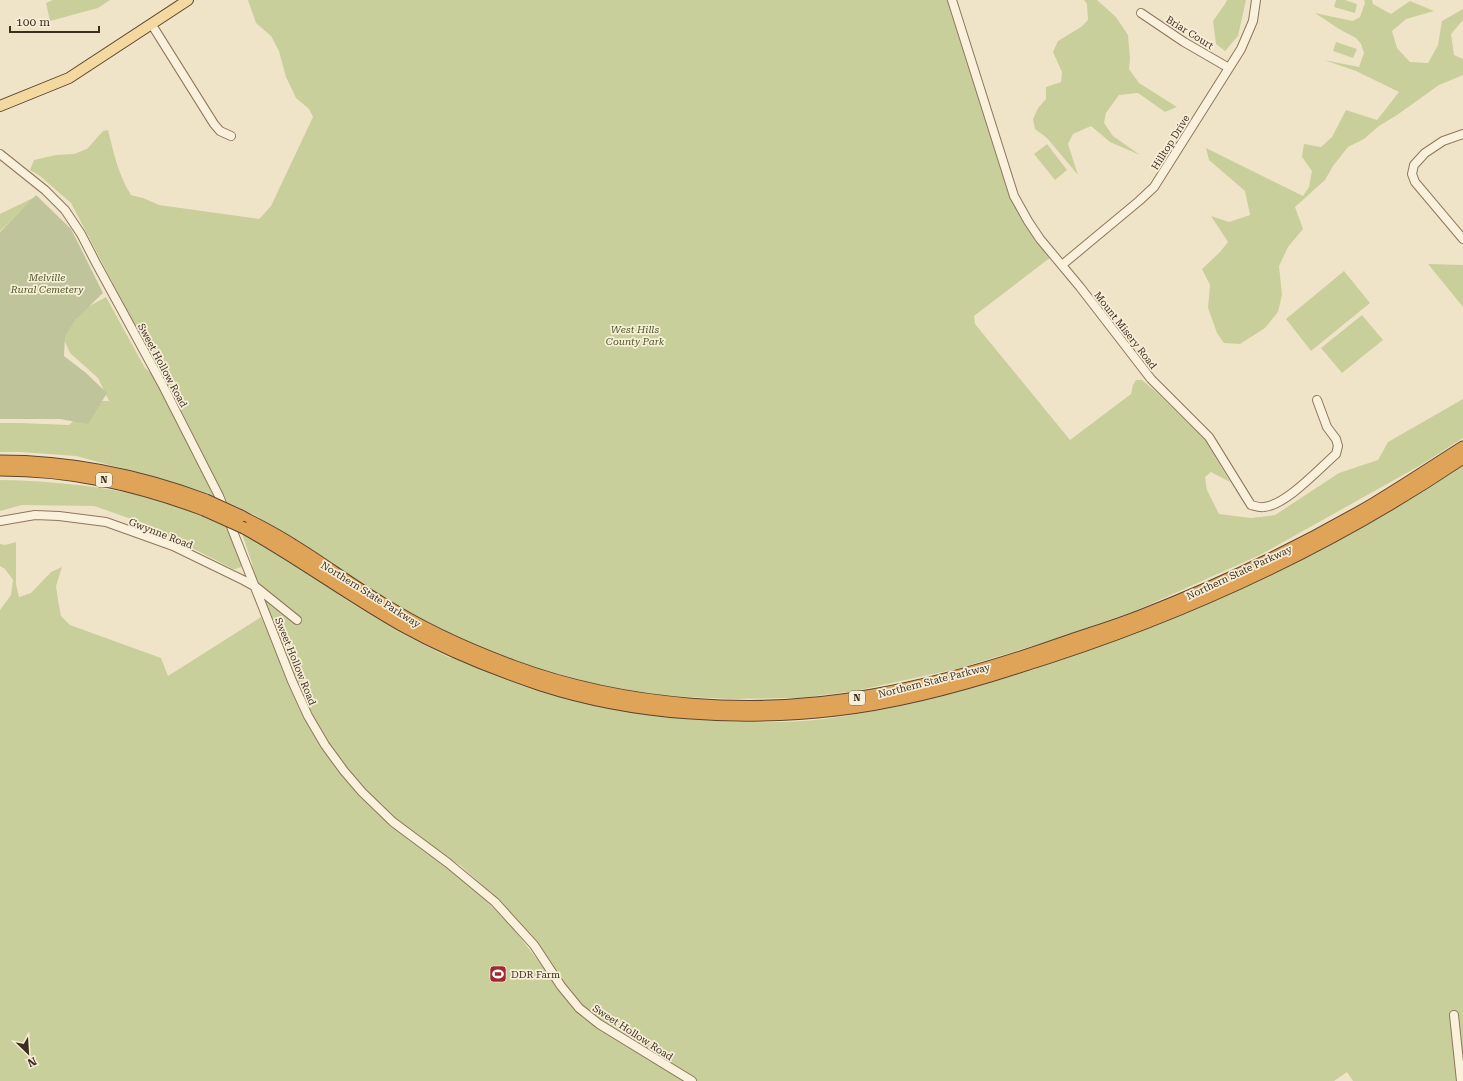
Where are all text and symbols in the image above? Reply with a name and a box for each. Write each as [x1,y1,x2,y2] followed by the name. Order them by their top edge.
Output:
[10,8,99,34] scale bar
[1164,14,1216,51] street label: Briar Court
[16,15,50,29] text: 100 m
[1149,112,1192,172] street label: Hilltop Drive
[10,272,84,295] park label: Melville Rural Cemetery
[1092,290,1159,372] street label: Mount Misery Road
[136,321,190,410] street label: Sweet Hollow Road
[606,324,665,347] park label: West Hills County Park
[96,473,112,487] road number: N
[127,516,195,551] street label: Gwynne Road
[1185,543,1294,602] street label: Northern State Parkway
[319,559,423,630] street label: Northern State Parkway
[273,616,318,707] street label: Sweet Hollow Road
[877,661,991,700] street label: Northern State Parkway
[849,691,865,705] road number: N
[488,964,508,984] sports icon: DDR Farm
[511,969,560,980] place label: DDR Farm
[591,1002,675,1063] street label: Sweet Hollow Road
[8,1033,48,1073] north arrow
[25,1054,39,1070] text: N

